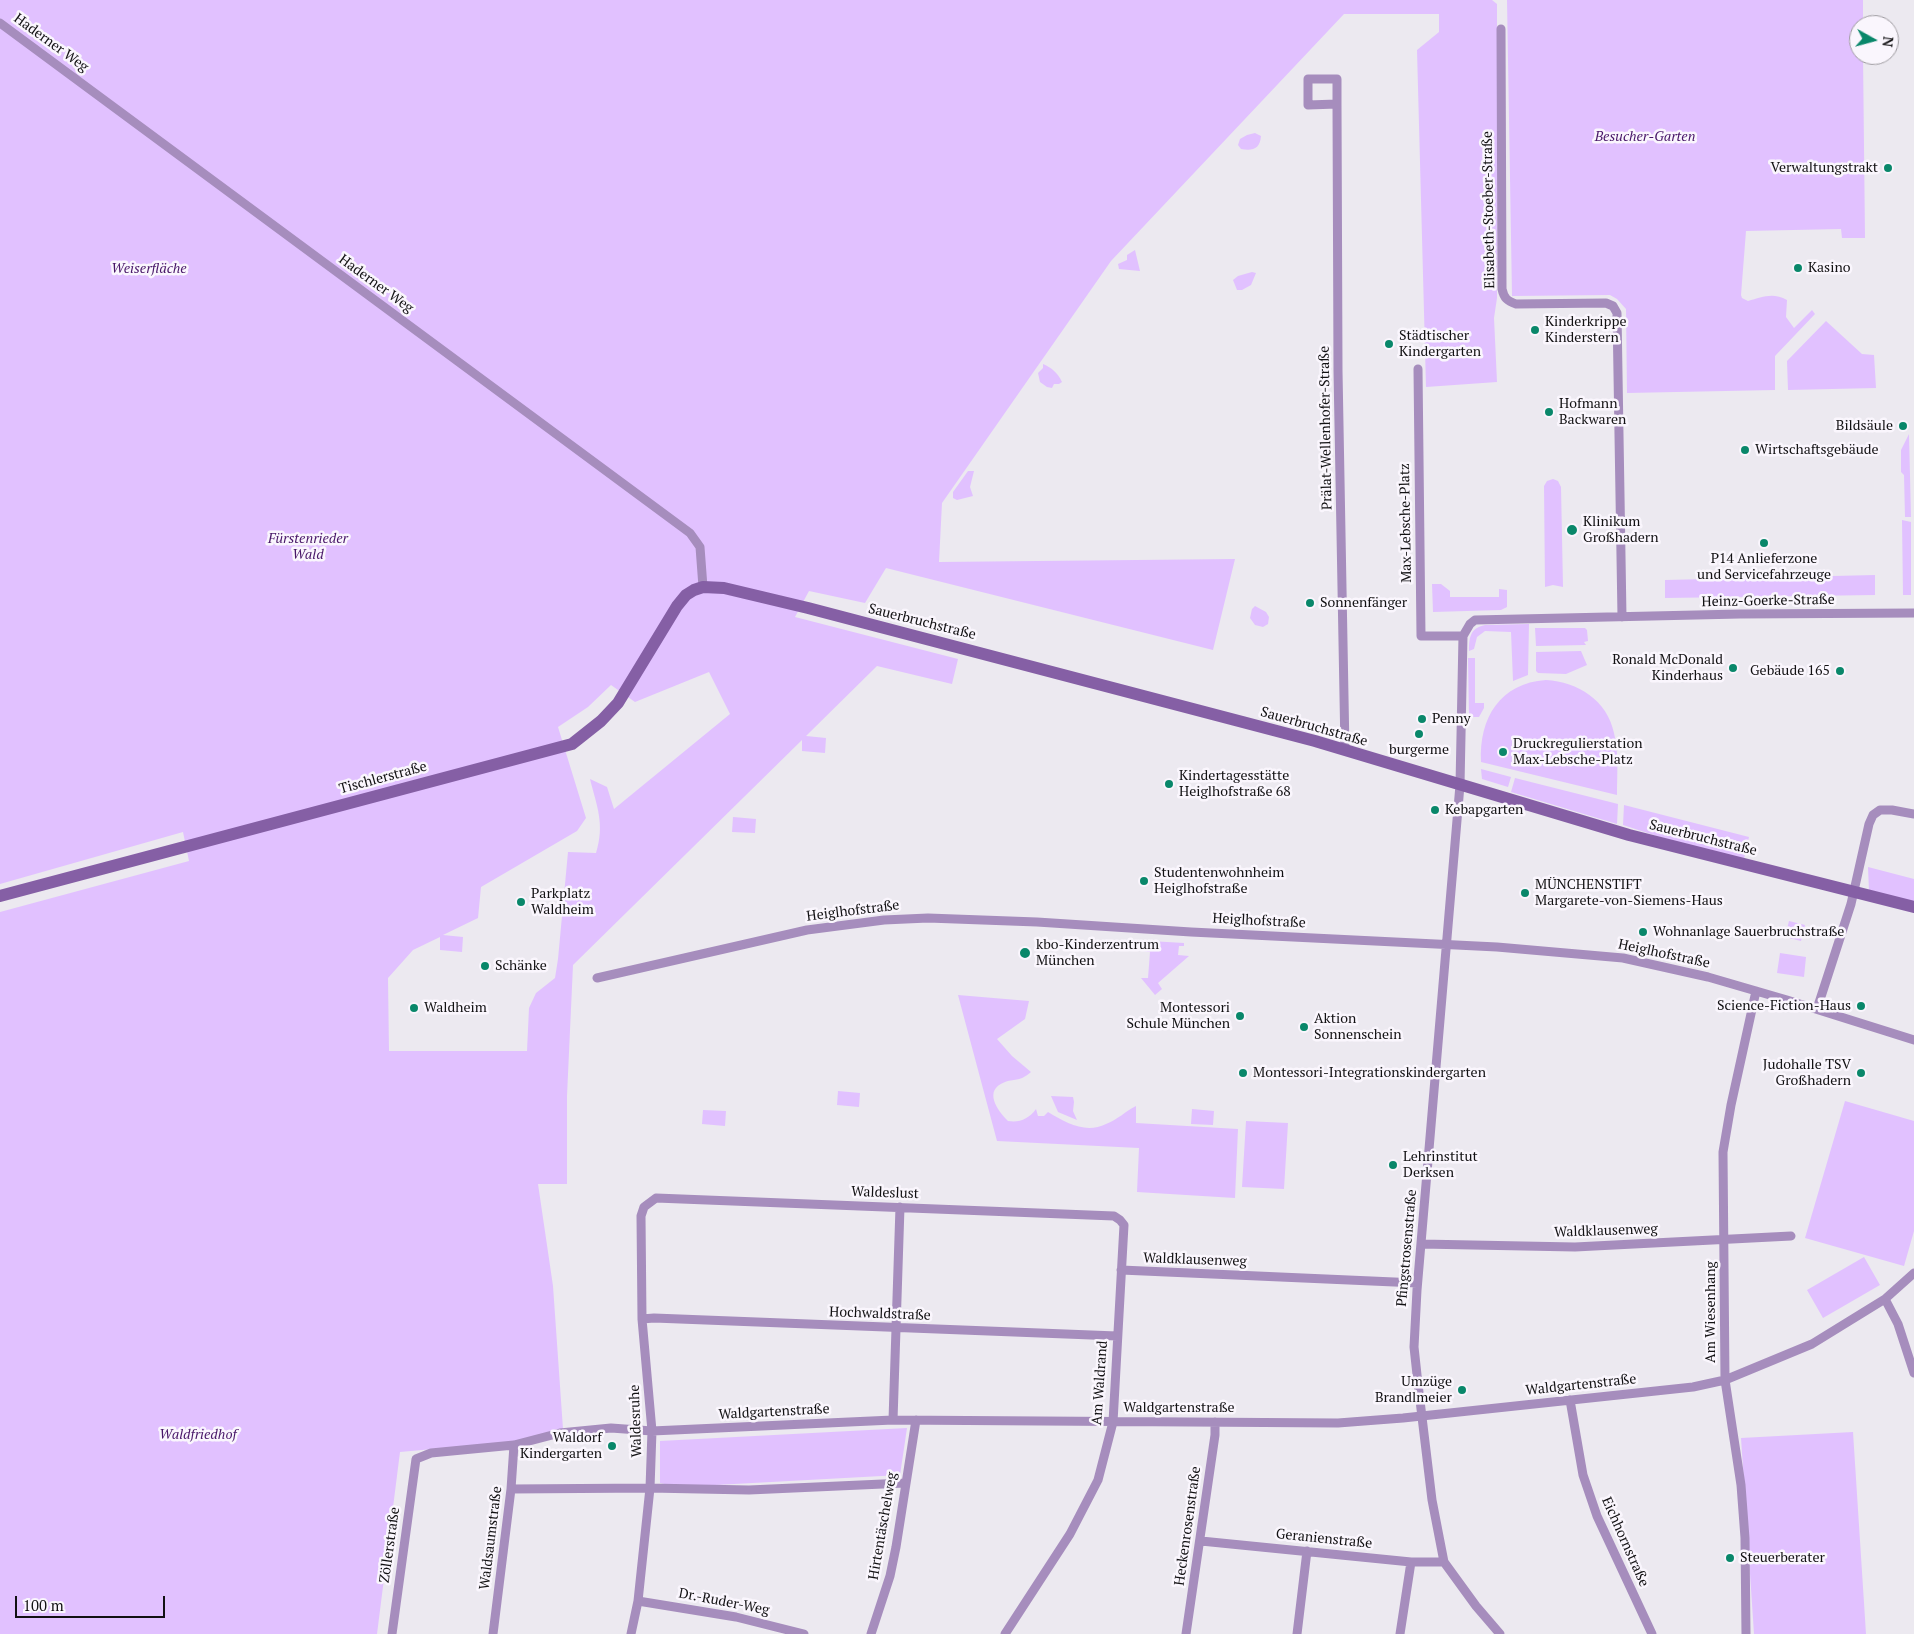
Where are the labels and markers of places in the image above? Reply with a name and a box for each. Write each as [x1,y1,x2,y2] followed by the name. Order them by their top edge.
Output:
[1771,160,1878,176] place label: Verwaltungstrakt
[1882,162,1894,174] marker: Verwaltungstrakt
[1808,260,1850,276] place label: Kasino
[1792,262,1804,274] marker: Kasino
[1545,314,1626,347] place label: Kinderkrippe Kinderstern
[1529,324,1541,336] marker: Kinderkrippe Kinderstern
[1399,328,1481,361] place label: Städtischer Kindergarten
[1383,338,1395,350] marker: Städtischer Kindergarten
[1559,396,1626,428] place label: Hofmann Backwaren
[1543,406,1555,418] marker: Hofmann Backwaren
[1836,418,1893,434] place label: Bildsäule
[1897,420,1909,432] marker: Bildsäule
[1755,442,1879,458] place label: Wirtschaftsgebäude
[1739,444,1751,456] marker: Wirtschaftsgebäude
[1583,514,1658,546] place label: Klinikum Großhadern
[1565,523,1579,537] marker: Klinikum Großhadern
[1758,537,1770,549] marker: P14 Anlieferzone und Servicefahrzeuge
[1697,551,1831,584] place label: P14 Anlieferzone und Servicefahrzeuge
[1320,595,1407,611] place label: Sonnenfänger
[1304,597,1316,609] marker: Sonnenfänger
[1612,652,1723,684] place label: Ronald McDonald Kinderhaus
[1727,662,1739,674] marker: Ronald McDonald Kinderhaus
[1750,663,1830,679] place label: Gebäude 165
[1834,665,1846,677] marker: Gebäude 165
[1432,711,1471,727] place label: Penny
[1416,713,1428,725] marker: Penny
[1413,728,1425,740] marker: burgerme
[1513,736,1643,769] place label: Druckregulierstation Max-Lebsche-Platz
[1389,742,1449,758] place label: burgerme
[1497,746,1509,758] marker: Druckregulierstation Max-Lebsche-Platz
[1179,768,1291,800] place label: Kindertagesstätte Heiglhofstraße 68
[1163,778,1175,790] marker: Kindertagesstätte Heiglhofstraße 68
[1445,802,1523,818] place label: Kebapgarten
[1429,804,1441,816] marker: Kebapgarten
[1154,865,1284,898] place label: Studentenwohnheim Heiglhofstraße
[1138,875,1150,887] marker: Studentenwohnheim Heiglhofstraße
[1535,877,1723,910] place label: MÜNCHENSTIFT Margarete-von-Siemens-Haus
[531,886,594,919] place label: Parkplatz Waldheim
[1519,887,1531,899] marker: MÜNCHENSTIFT Margarete-von-Siemens-Haus
[515,896,527,908] marker: Parkplatz Waldheim
[1653,924,1844,940] place label: Wohnanlage Sauerbruchstraße
[1637,926,1649,938] marker: Wohnanlage Sauerbruchstraße
[1036,937,1159,970] place label: kbo-Kinderzentrum München
[1018,946,1032,960] marker: kbo-Kinderzentrum München
[495,958,547,974] place label: Schänke
[479,960,491,972] marker: Schänke
[1717,998,1851,1014] place label: Science-Fiction-Haus
[424,1000,487,1016] place label: Waldheim
[1126,1000,1230,1032] place label: Montessori Schule München
[1855,1000,1867,1012] marker: Science-Fiction-Haus
[408,1002,420,1014] marker: Waldheim
[1234,1010,1246,1022] marker: Montessori Schule München
[1314,1011,1402,1044] place label: Aktion Sonnenschein
[1298,1021,1310,1033] marker: Aktion Sonnenschein
[1763,1057,1851,1090] place label: Judohalle TSV Großhadern
[1253,1065,1486,1081] place label: Montessori-Integrationskindergarten
[1237,1067,1249,1079] marker: Montessori-Integrationskindergarten
[1855,1067,1867,1079] marker: Judohalle TSV Großhadern
[1403,1149,1478,1182] place label: Lehrinstitut Derksen
[1387,1159,1399,1171] marker: Lehrinstitut Derksen
[1375,1374,1452,1406] place label: Umzüge Brandlmeier
[1456,1384,1468,1396] marker: Umzüge Brandlmeier
[520,1430,602,1462] place label: Waldorf Kindergarten
[606,1440,618,1452] marker: Waldorf Kindergarten
[1740,1550,1825,1566] place label: Steuerberater
[1724,1552,1736,1564] marker: Steuerberater

